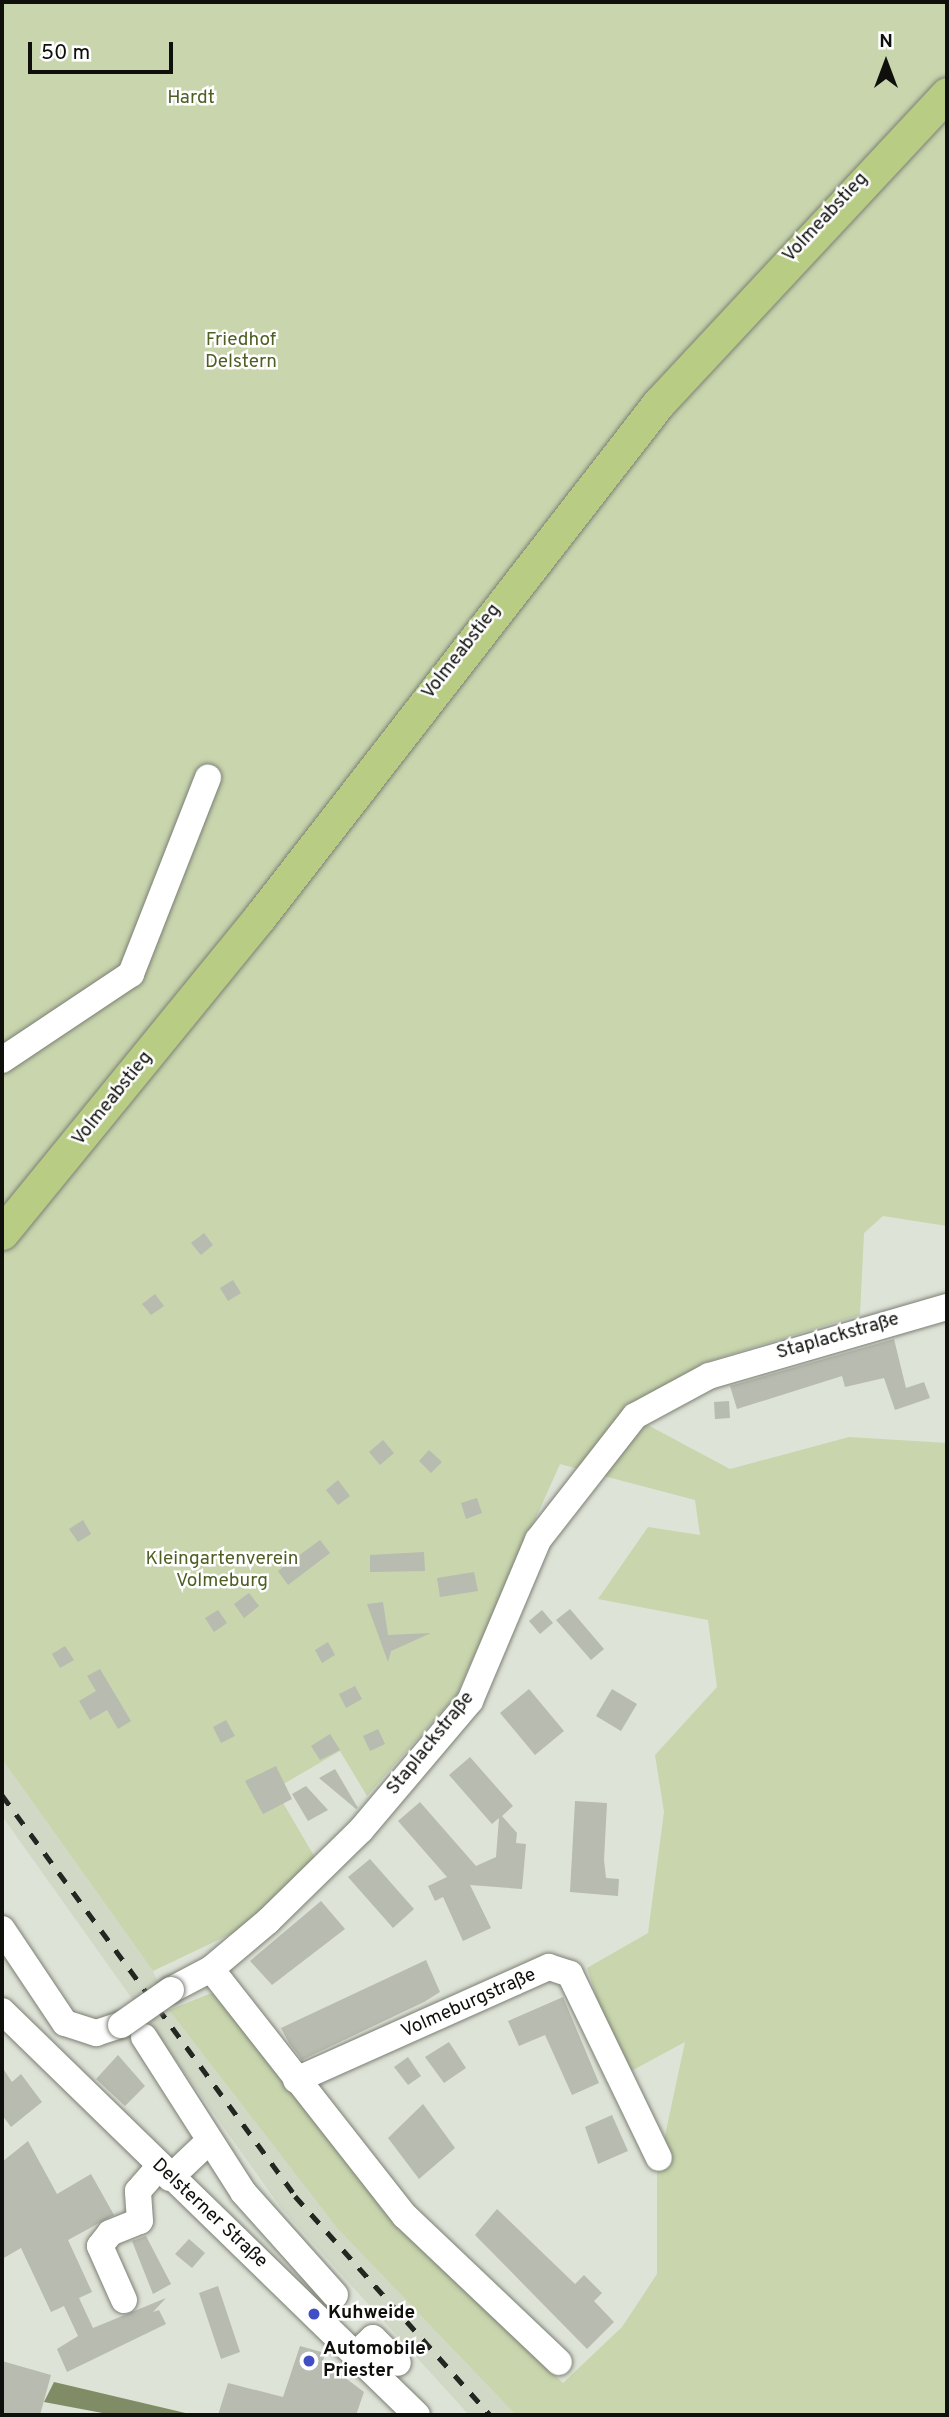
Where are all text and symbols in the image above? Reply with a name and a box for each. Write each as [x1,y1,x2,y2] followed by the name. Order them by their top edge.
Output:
[32,28,177,72] scale bar
[851,28,921,98] north arrow
[879,30,893,54] text: N
[41,40,90,67] text: 50 m
[167,88,215,110] park label: Hardt
[779,168,873,268] street label: Volmeabstieg
[205,330,277,374] park label: Friedhof Delstern
[418,600,506,704] street label: Volmeabstieg
[68,1047,158,1151] street label: Volmeabstieg
[774,1309,902,1365] street label: Staplackstraße
[145,1549,299,1593] park label: Kleingartenverein Volmeburg
[382,1688,480,1800] street label: Staplackstraße
[398,1964,540,2044] street label: Volmeburgstraße
[146,2155,272,2273] street label: Delsterner Straße
[328,2303,415,2325] place label: Kuhweide
[306,2306,322,2322] marker: Kuhweide
[323,2339,426,2383] place label: Automobile Priester
[301,2353,317,2369] marker: Automobile Priester

